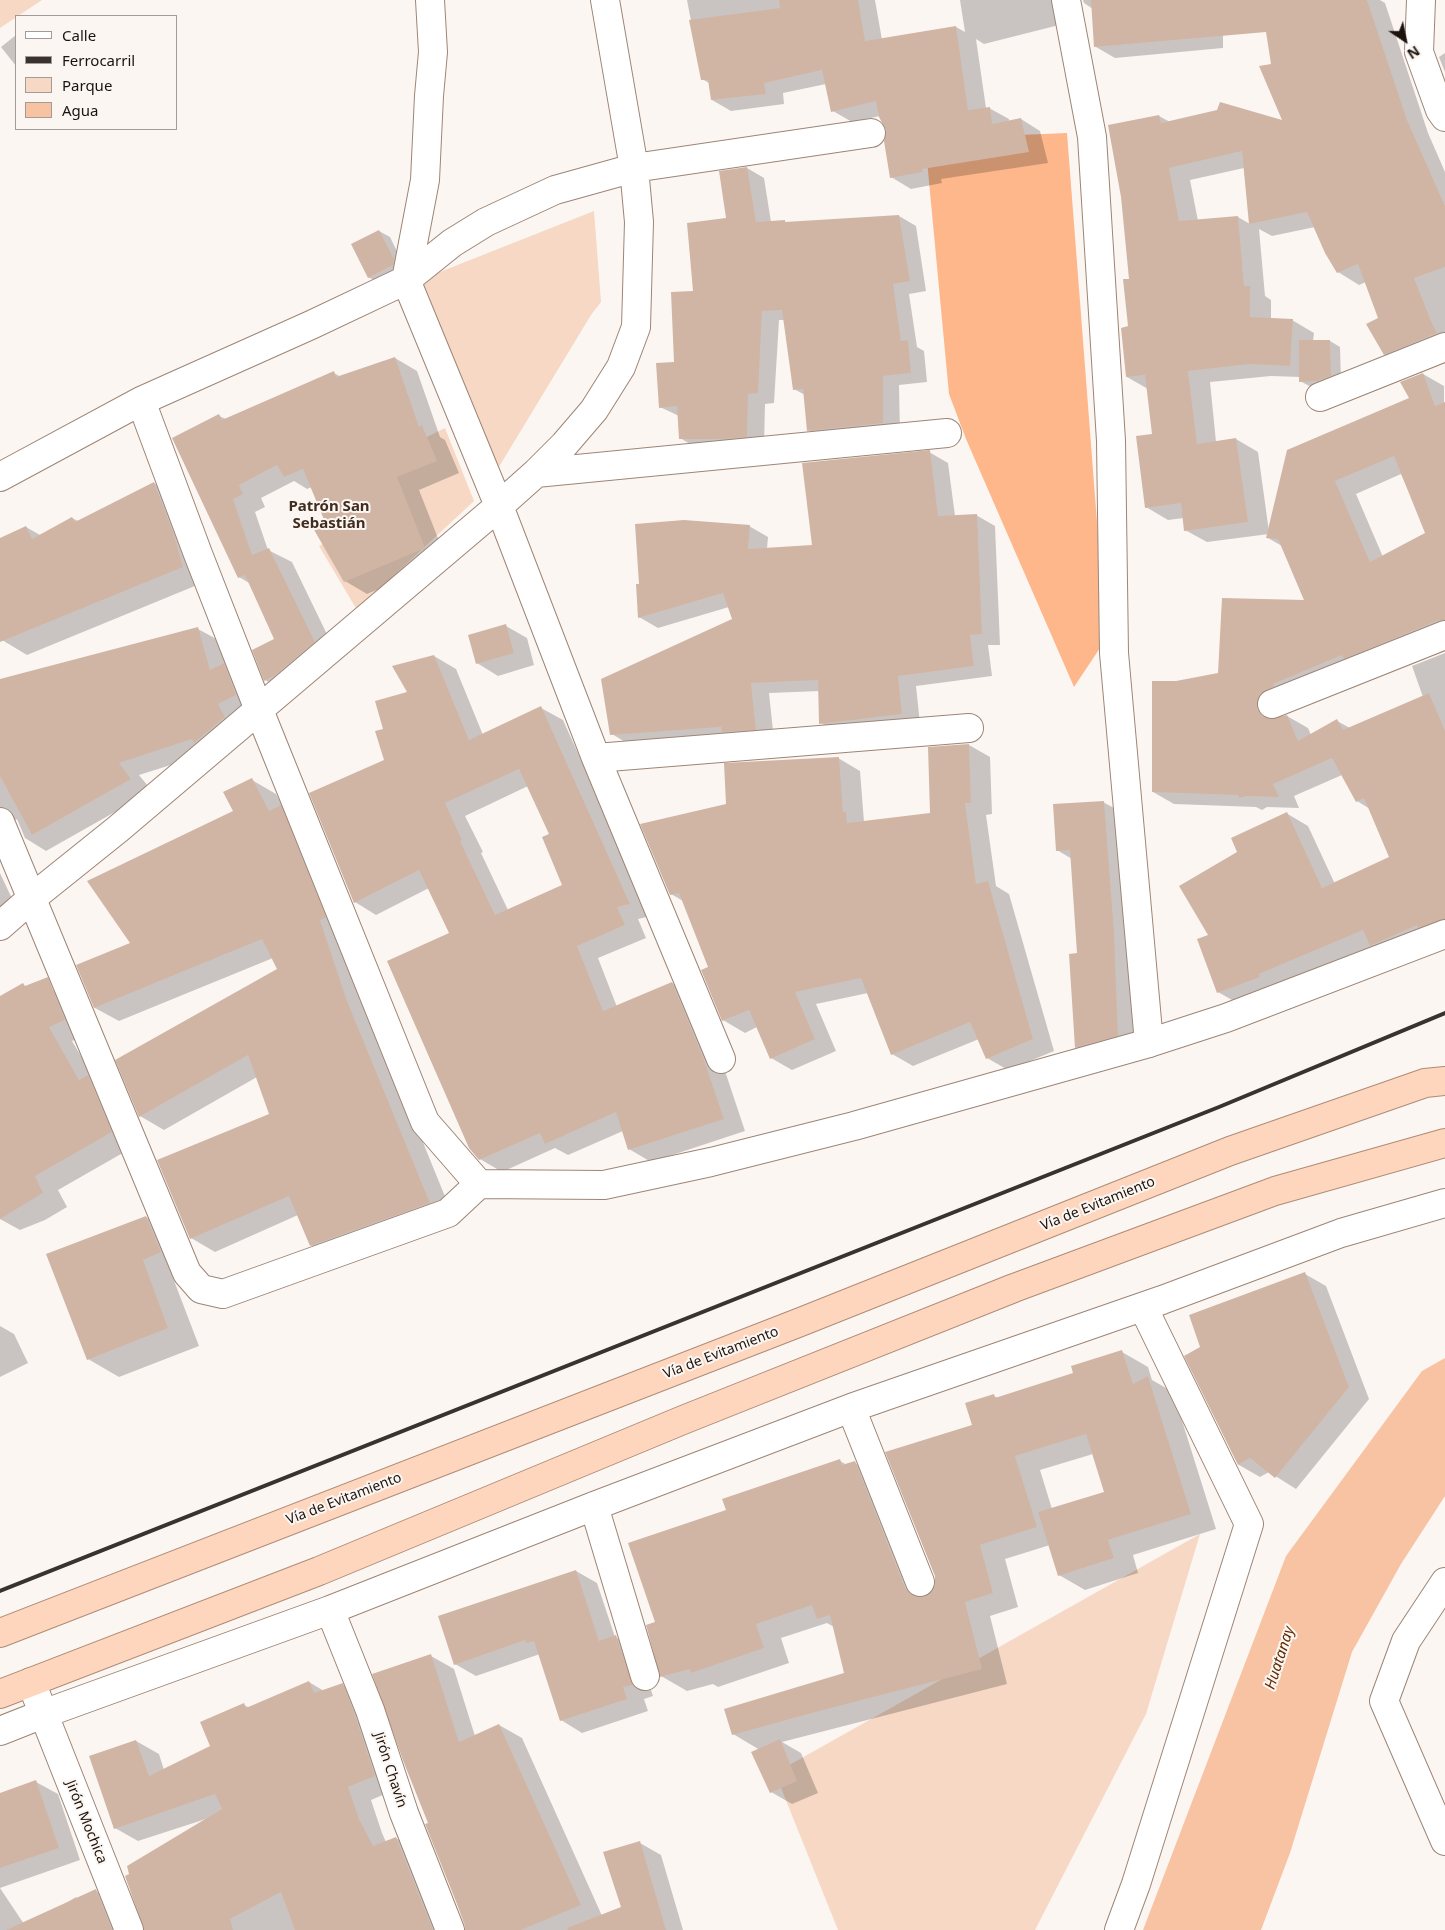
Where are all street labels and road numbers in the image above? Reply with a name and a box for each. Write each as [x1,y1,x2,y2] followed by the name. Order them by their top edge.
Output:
[1038,1173,1158,1235] street label: Vía de Evitamiento
[661,1323,781,1383] street label: Vía de Evitamiento
[284,1469,404,1529] street label: Vía de Evitamiento
[370,1730,410,1810] street label: Jirón Chavín
[62,1778,110,1866] street label: Jirón Mochica

